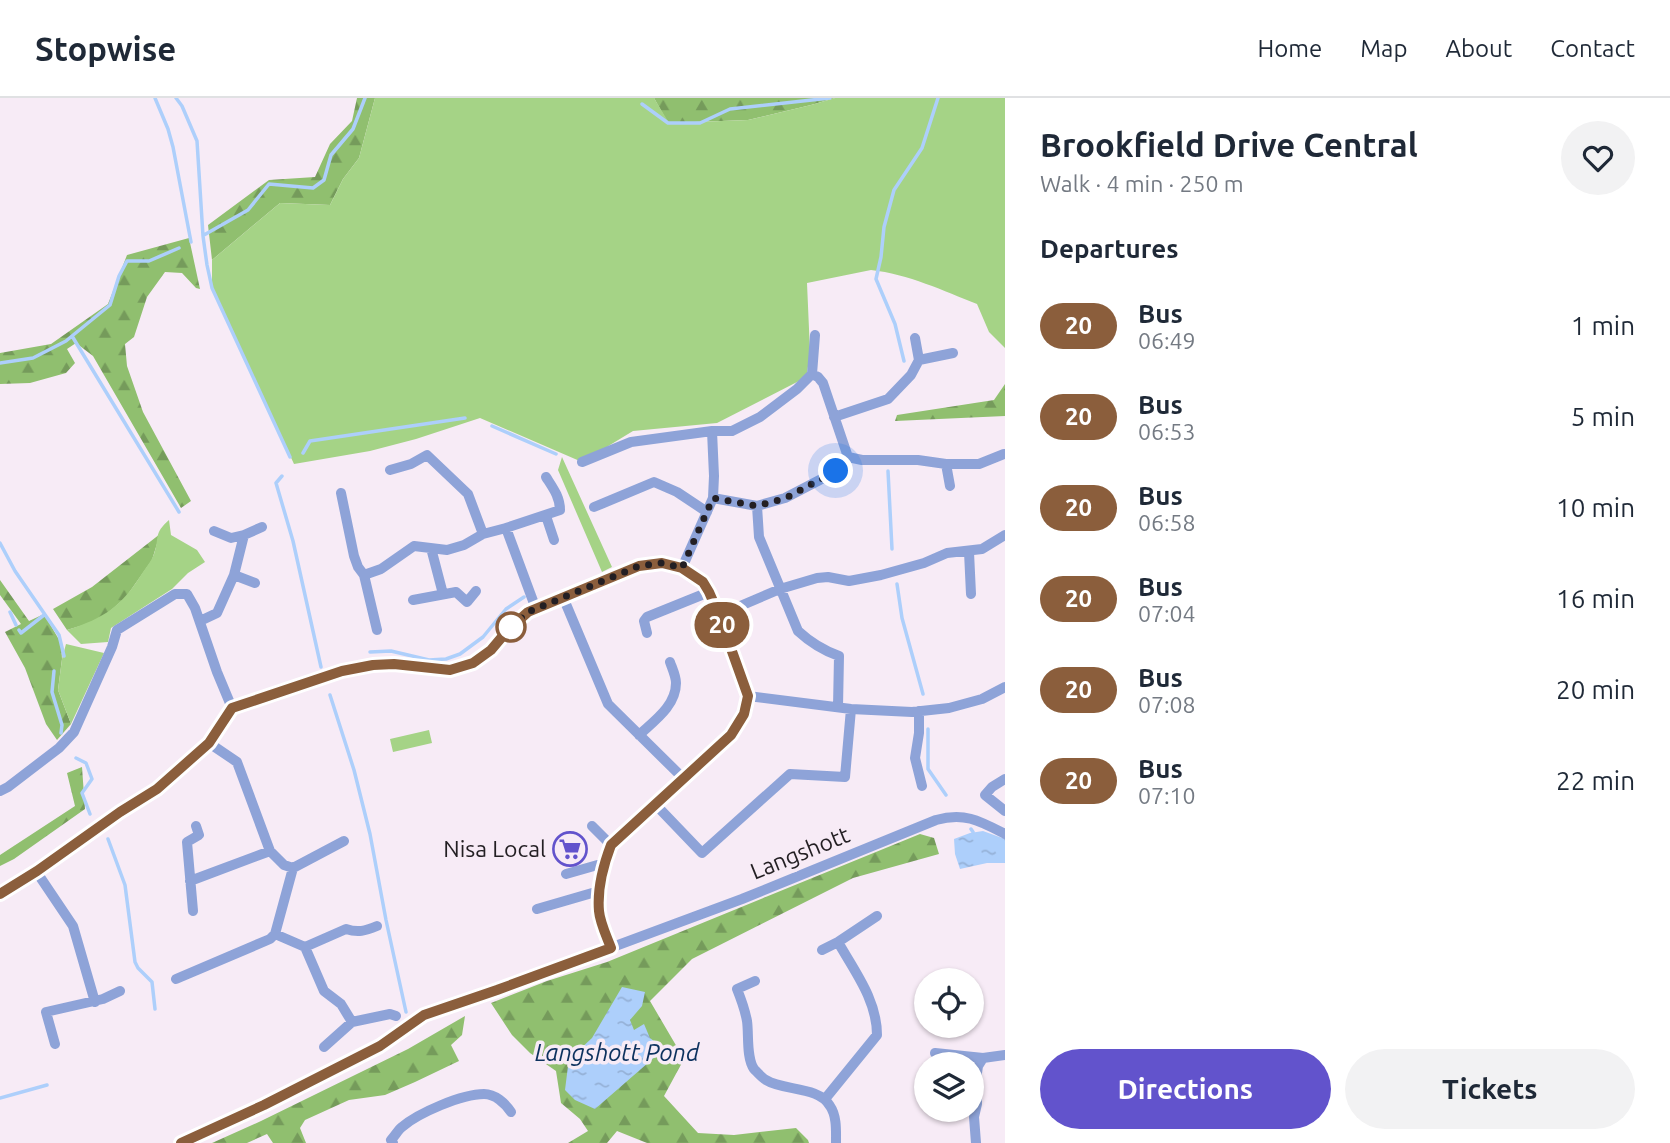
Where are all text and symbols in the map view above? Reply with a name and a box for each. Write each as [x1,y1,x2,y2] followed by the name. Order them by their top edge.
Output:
[35,30,176,67] text: Stopwise
[1257,35,1322,62] text: Home
[1360,35,1407,62] text: Map
[1445,35,1512,62] text: About
[1550,35,1635,62] text: Contact
[1561,121,1635,195] button: heart
[1040,126,1418,163] text: Brookfield Drive Central
[1040,171,1244,196] text: Walk · 4 min · 250 m
[1040,234,1178,263] text: Departures
[1138,299,1183,328] text: Bus
[1571,311,1635,340] text: 1 min
[1065,312,1092,339] text: 20
[1138,328,1196,353] text: 06:49
[1138,390,1183,419] text: Bus
[1571,402,1635,431] text: 5 min
[1065,403,1092,430] text: 20
[1138,419,1196,444] text: 06:53
[818,453,853,488] your location
[1138,481,1183,510] text: Bus
[1556,493,1635,522] text: 10 min
[1065,494,1092,521] text: 20
[1138,510,1196,535] text: 06:58
[1138,572,1183,601] text: Bus
[1556,584,1635,613] text: 16 min
[1065,585,1092,612] text: 20
[1138,601,1196,626] text: 07:04
[690,602,754,648] line badge: 20
[708,611,736,638] text: 20
[496,612,526,642] unlabelled marker
[1138,663,1183,692] text: Bus
[1556,675,1635,704] text: 20 min
[1065,676,1092,703] text: 20
[1138,692,1196,717] text: 07:08
[1138,754,1183,783] text: Bus
[1556,766,1635,795] text: 22 min
[1065,767,1092,794] text: 20
[1138,783,1196,808] text: 07:10
[747,821,853,884] street label: Langshott
[551,830,589,868] supermarket icon: Nisa Local
[443,836,546,861] place label: Nisa Local
[914,968,984,1122] map controls
[914,968,984,1038] button: locate
[535,1039,700,1066] water label: Langshott Pond
[1040,1049,1331,1129] button: Directions
[1345,1049,1635,1129] button: Tickets
[914,1052,984,1122] button: layers

